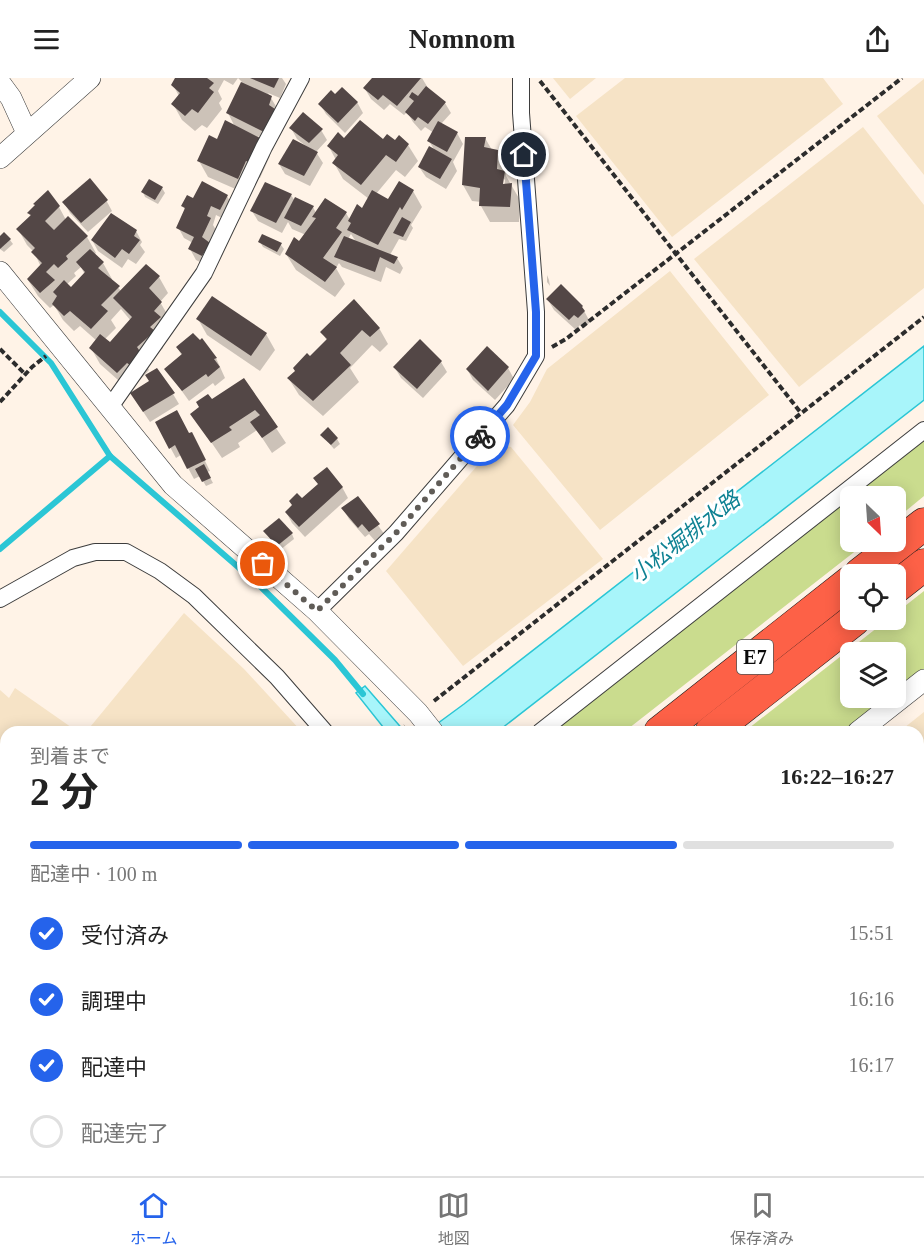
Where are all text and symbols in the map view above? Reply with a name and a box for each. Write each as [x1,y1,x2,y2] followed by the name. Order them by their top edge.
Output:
[30,23,63,56] icon: menu
[861,23,894,56] icon: share
[409,24,515,54] text: Nomnom
[498,129,549,180] pin
[507,138,540,171] icon: home
[450,406,510,466] courier
[464,420,497,453] icon: bike
[625,485,746,587] water label: 小松堀排水路
[840,486,906,552] north arrow
[840,486,906,708] map controls
[237,538,288,589] pin
[246,547,279,580] icon: bag
[840,564,906,630] button: locate
[737,640,773,674] road number: E7
[840,642,906,708] button: layers
[30,745,110,767] text: 到着まで
[780,764,894,789] text: 16:22–16:27
[30,770,98,813] text: 2 分
[30,863,157,885] text: 配達中 · 100 m
[30,917,63,950] icon: check
[848,922,894,944] text: 15:51
[81,923,169,948] text: 受付済み
[30,983,63,1016] icon: check
[848,988,894,1010] text: 16:16
[81,989,147,1014] text: 調理中
[30,1049,63,1082] icon: check
[848,1054,894,1076] text: 16:17
[81,1055,147,1080] text: 配達中
[81,1121,169,1146] text: 配達完了
[130,1189,177,1249] tab: ホーム
[437,1189,470,1249] tab: 地図
[730,1189,794,1249] tab: 保存済み

